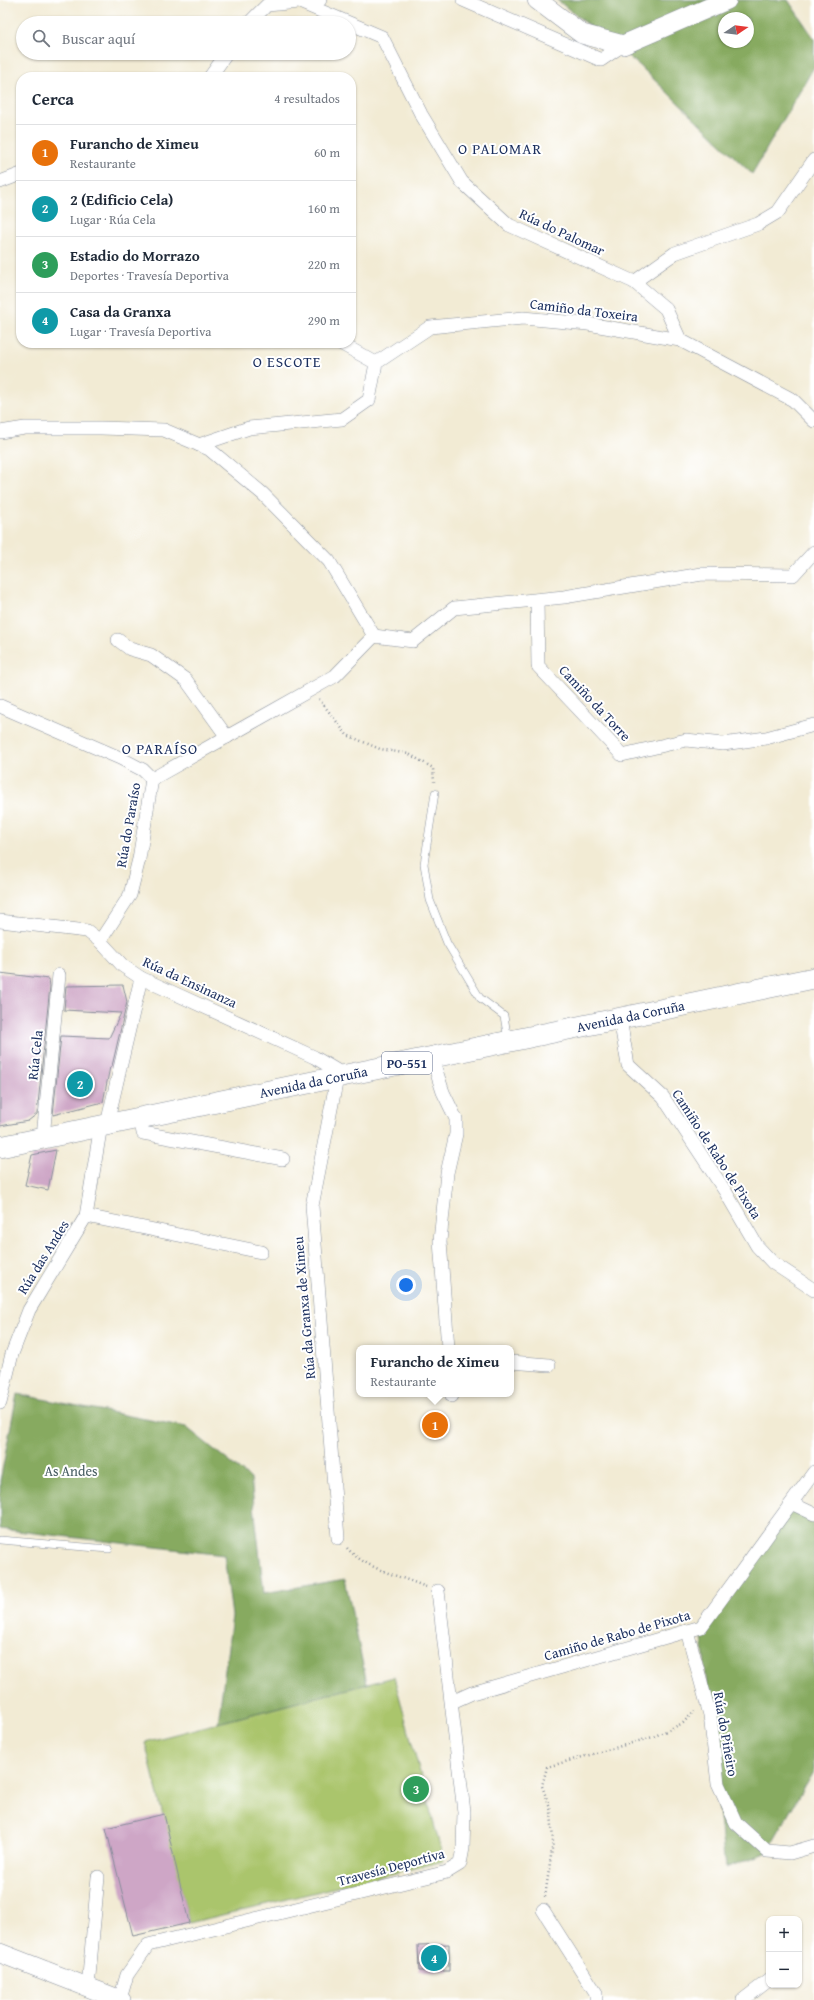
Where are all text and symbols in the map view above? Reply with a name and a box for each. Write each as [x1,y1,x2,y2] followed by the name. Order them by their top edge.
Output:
[718,12,754,48] north arrow
[16,16,356,60] search box
[30,27,52,49] icon: search
[62,28,135,49] text: Buscar aquí
[32,86,74,111] text: Cerca
[274,89,340,108] text: 4 resultados
[70,133,199,154] text: Furancho de Ximeu
[458,138,542,159] district label: O PALOMAR
[42,143,48,162] text: 1
[314,143,340,162] text: 60 m
[70,154,136,173] text: Restaurante
[70,189,173,210] text: 2 (Edificio Cela)
[42,199,48,218] text: 2
[308,199,340,218] text: 160 m
[516,203,608,261] street label: Rúa do Palomar
[70,210,156,229] text: Lugar · Rúa Cela
[70,245,200,266] text: Estadio do Morrazo
[42,255,48,274] text: 3
[308,255,340,274] text: 220 m
[70,266,229,285] text: Deportes · Travesía Deportiva
[529,293,640,327] street label: Camiño da Toxeira
[70,301,171,322] text: Casa da Granxa
[42,311,48,330] text: 4
[308,311,340,330] text: 290 m
[70,322,211,341] text: Lugar · Travesía Deportiva
[253,351,321,372] district label: O ESCOTE
[555,661,636,746] street label: Camiño da Torre
[122,738,198,759] district label: O PARAÍSO
[111,781,145,869] street label: Rúa do Paraíso
[140,951,241,1013] street label: Rúa da Ensinanza
[575,995,687,1037] street label: Avenida da Coruña
[22,1029,48,1081] street label: Rúa Cela
[382,1052,432,1074] road number: PO-551
[257,1061,370,1103] street label: Avenida da Coruña
[67,1069,93,1099] pin: 2
[667,1085,767,1223] street label: Camiño de Rabo de Pixota
[12,1216,74,1298] street label: Rúa das Andes
[288,1235,320,1380] street label: Rúa da Granxa de Ximeu
[396,1275,416,1295] your location
[356,1345,514,1397] popup
[371,1351,499,1372] text: Furancho de Ximeu
[371,1372,436,1391] text: Restaurante
[422,1410,448,1440] pin: 1
[44,1461,98,1481] park label: As Andes
[542,1604,693,1665] street label: Camiño de Rabo de Pixota
[709,1690,743,1778] street label: Rúa do Piñeiro
[403,1774,429,1804] pin: 3
[335,1843,447,1891] street label: Travesía Deportiva
[766,1916,802,1988] map controls
[766,1916,802,1952] button: +
[421,1943,447,1973] pin: 4
[766,1952,802,1988] button: −

